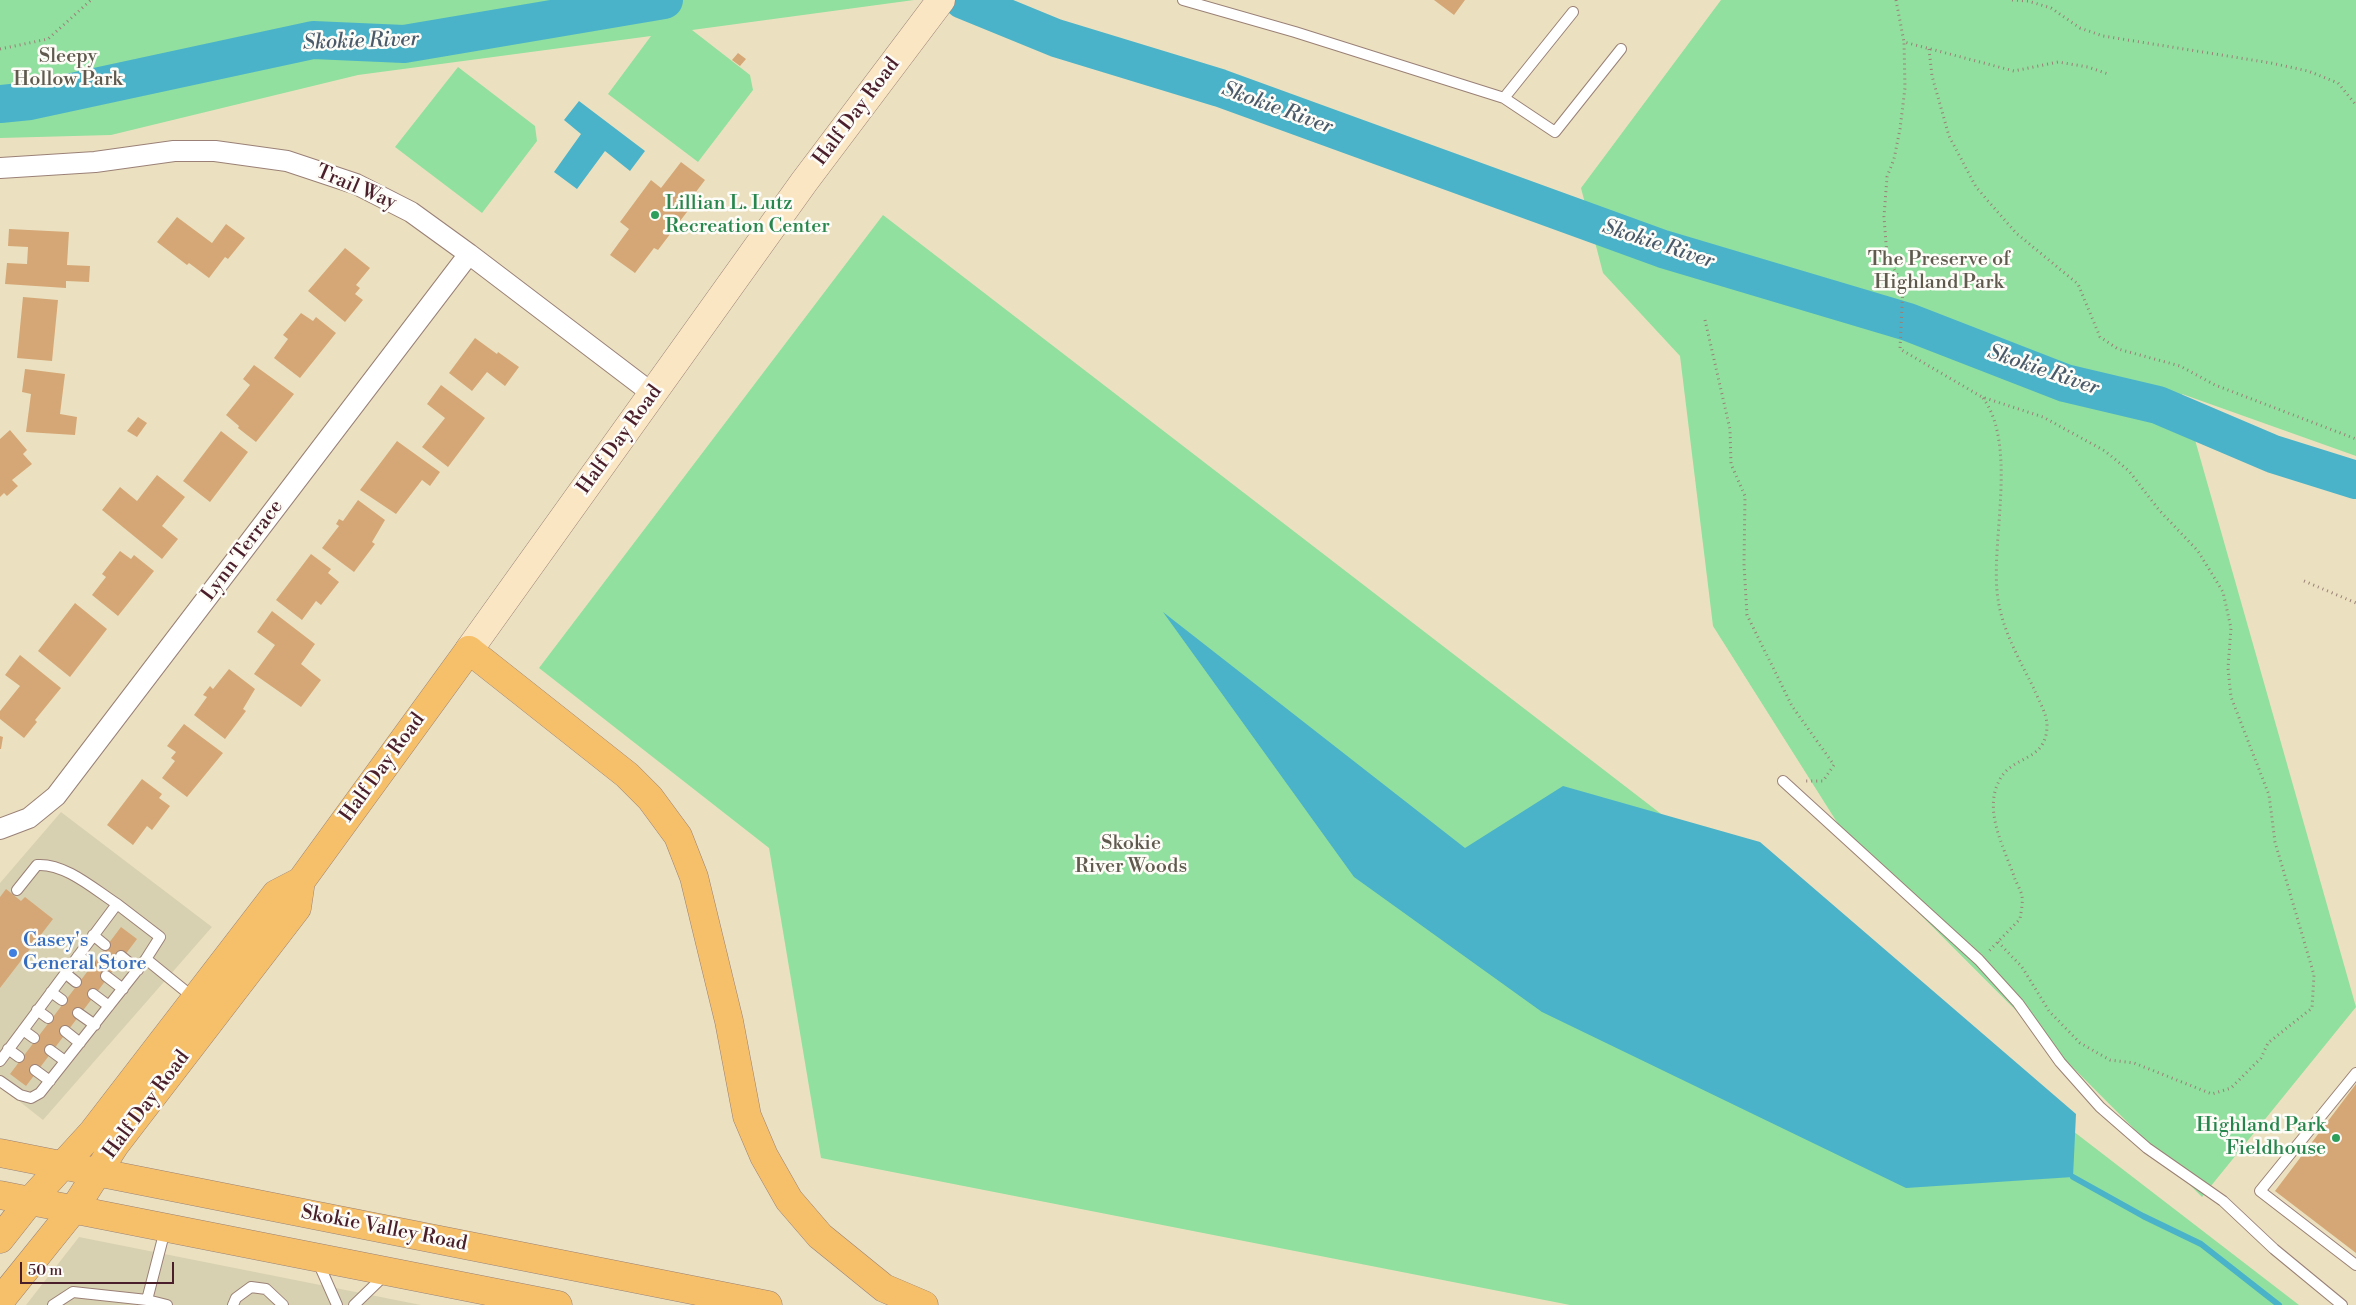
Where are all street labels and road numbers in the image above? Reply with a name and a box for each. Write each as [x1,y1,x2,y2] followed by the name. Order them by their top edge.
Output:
[809,53,905,171] street label: Half Day Road
[312,160,400,216] street label: Trail Way
[572,381,668,499] street label: Half Day Road
[197,496,289,606] street label: Lynn Terrace
[335,709,431,827] street label: Half Day Road
[99,1046,195,1164] street label: Half Day Road
[299,1201,469,1257] street label: Skokie Valley Road

